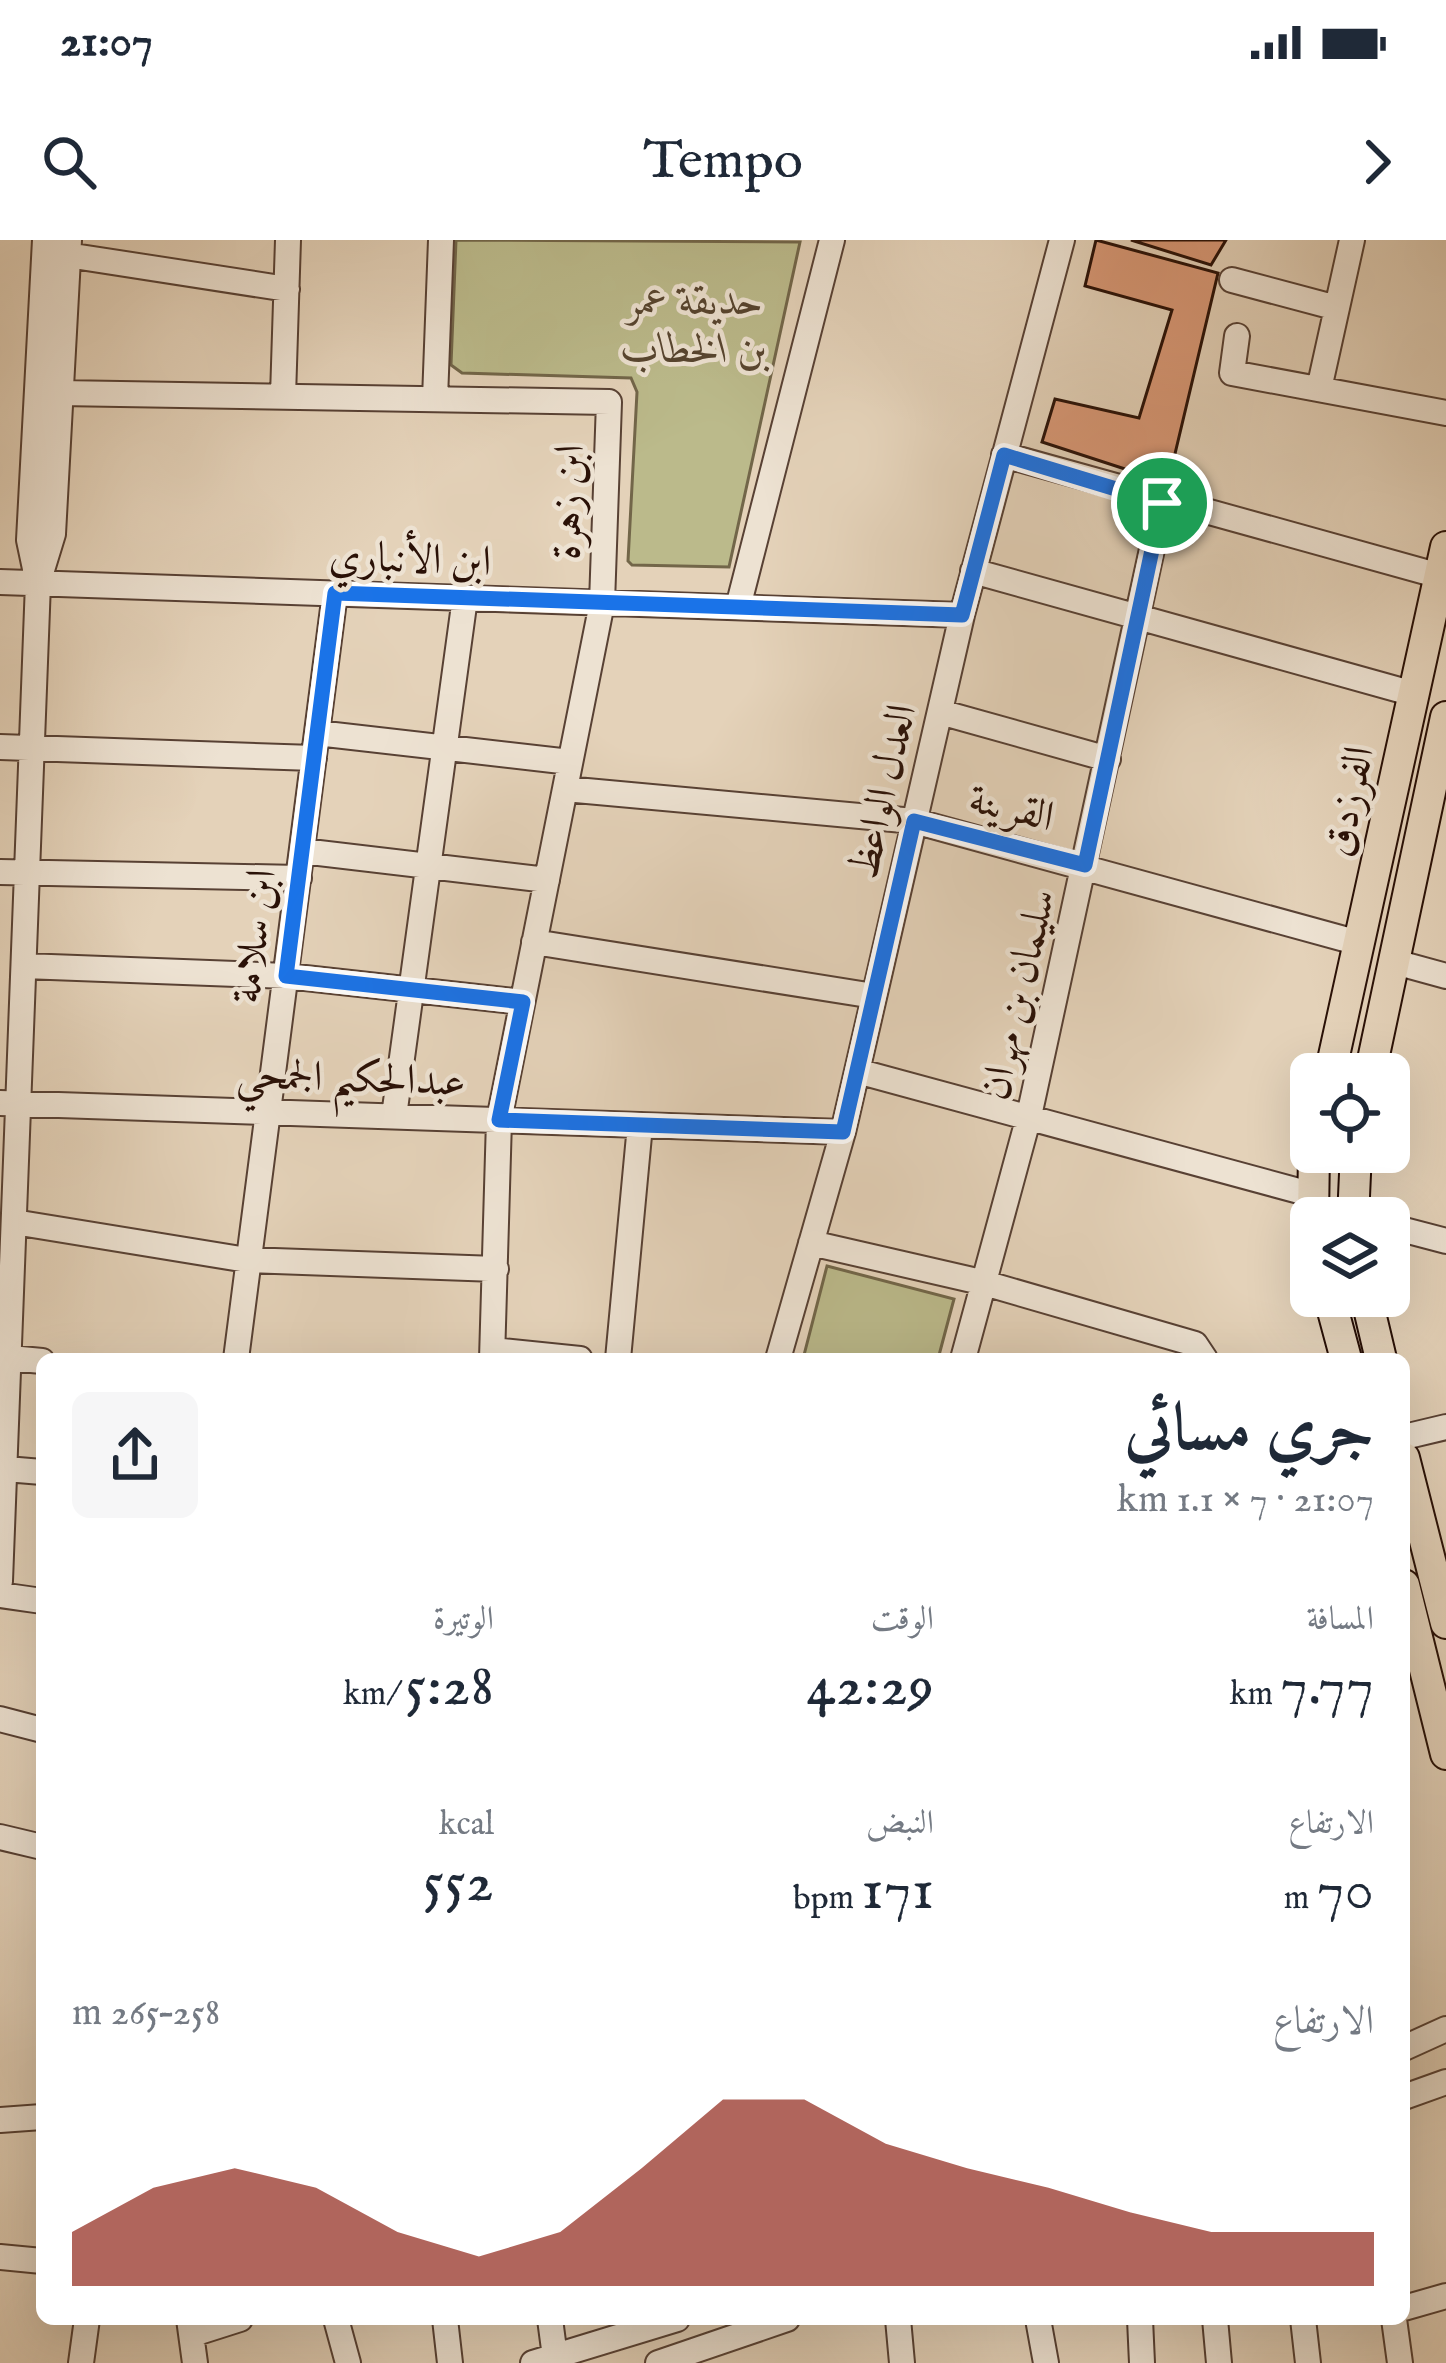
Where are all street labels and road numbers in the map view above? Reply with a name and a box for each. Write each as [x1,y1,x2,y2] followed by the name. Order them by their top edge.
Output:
[541,444,598,561] street label: ابن زهرة
[328,527,492,593] street label: ابن الأنباري
[839,699,930,884] street label: العدل الواعظ
[1313,742,1388,862] street label: الفرزدق
[963,773,1059,845] street label: القرينة
[221,866,290,1007] street label: ابن سلامة
[969,884,1069,1105] street label: سليمان بن مهران
[235,1049,467,1122] street label: عبدالحكيم الجمحي

